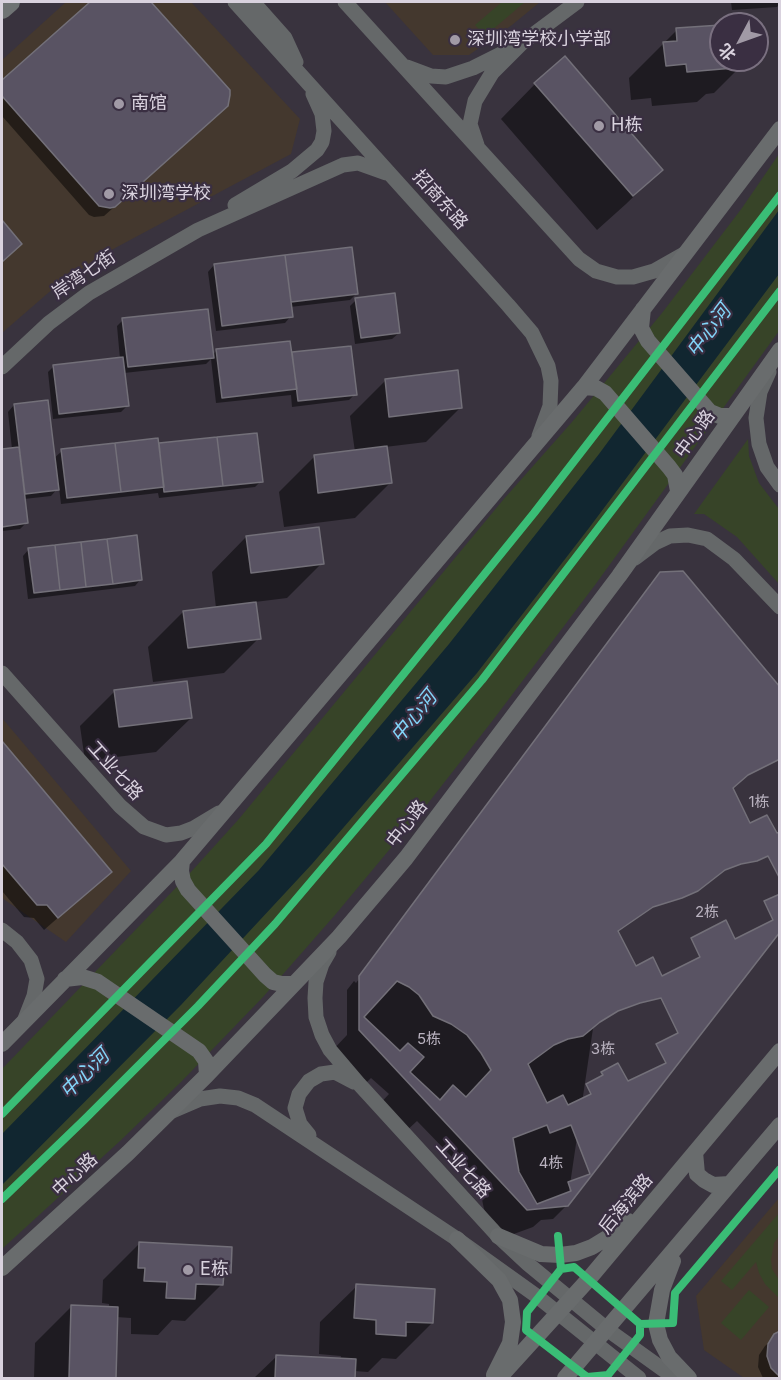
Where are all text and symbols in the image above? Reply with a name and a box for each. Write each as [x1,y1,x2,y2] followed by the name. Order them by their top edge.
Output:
[709,12,769,72] north arrow
[467,29,611,51] place label: 深圳湾学校小学部
[448,33,462,47] marker: 深圳湾学校小学部
[714,40,740,65] text: 北
[131,93,167,115] place label: 南馆
[112,97,126,111] marker: 南馆
[611,115,642,137] place label: H栋
[592,119,606,133] marker: H栋
[408,166,472,234] street label: 招商东路
[121,183,211,205] place label: 深圳湾学校
[102,187,116,201] marker: 深圳湾学校
[48,246,120,304] street label: 岸湾七街
[681,300,737,362] water label: 中心河
[670,406,720,462] street label: 中心路
[386,686,442,748] water label: 中心河
[83,737,147,805] street label: 工业七路
[748,793,770,811] house number: 1栋
[382,796,432,852] street label: 中心路
[695,903,719,921] house number: 2栋
[417,1030,441,1048] house number: 5栋
[591,1040,615,1058] house number: 3栋
[55,1044,115,1104] water label: 中心河
[431,1135,495,1203] street label: 工业七路
[48,1149,102,1201] street label: 中心路
[539,1154,563,1172] house number: 4栋
[595,1169,657,1239] street label: 后海滨路
[200,1259,229,1281] place label: E栋
[181,1263,195,1277] marker: E栋

